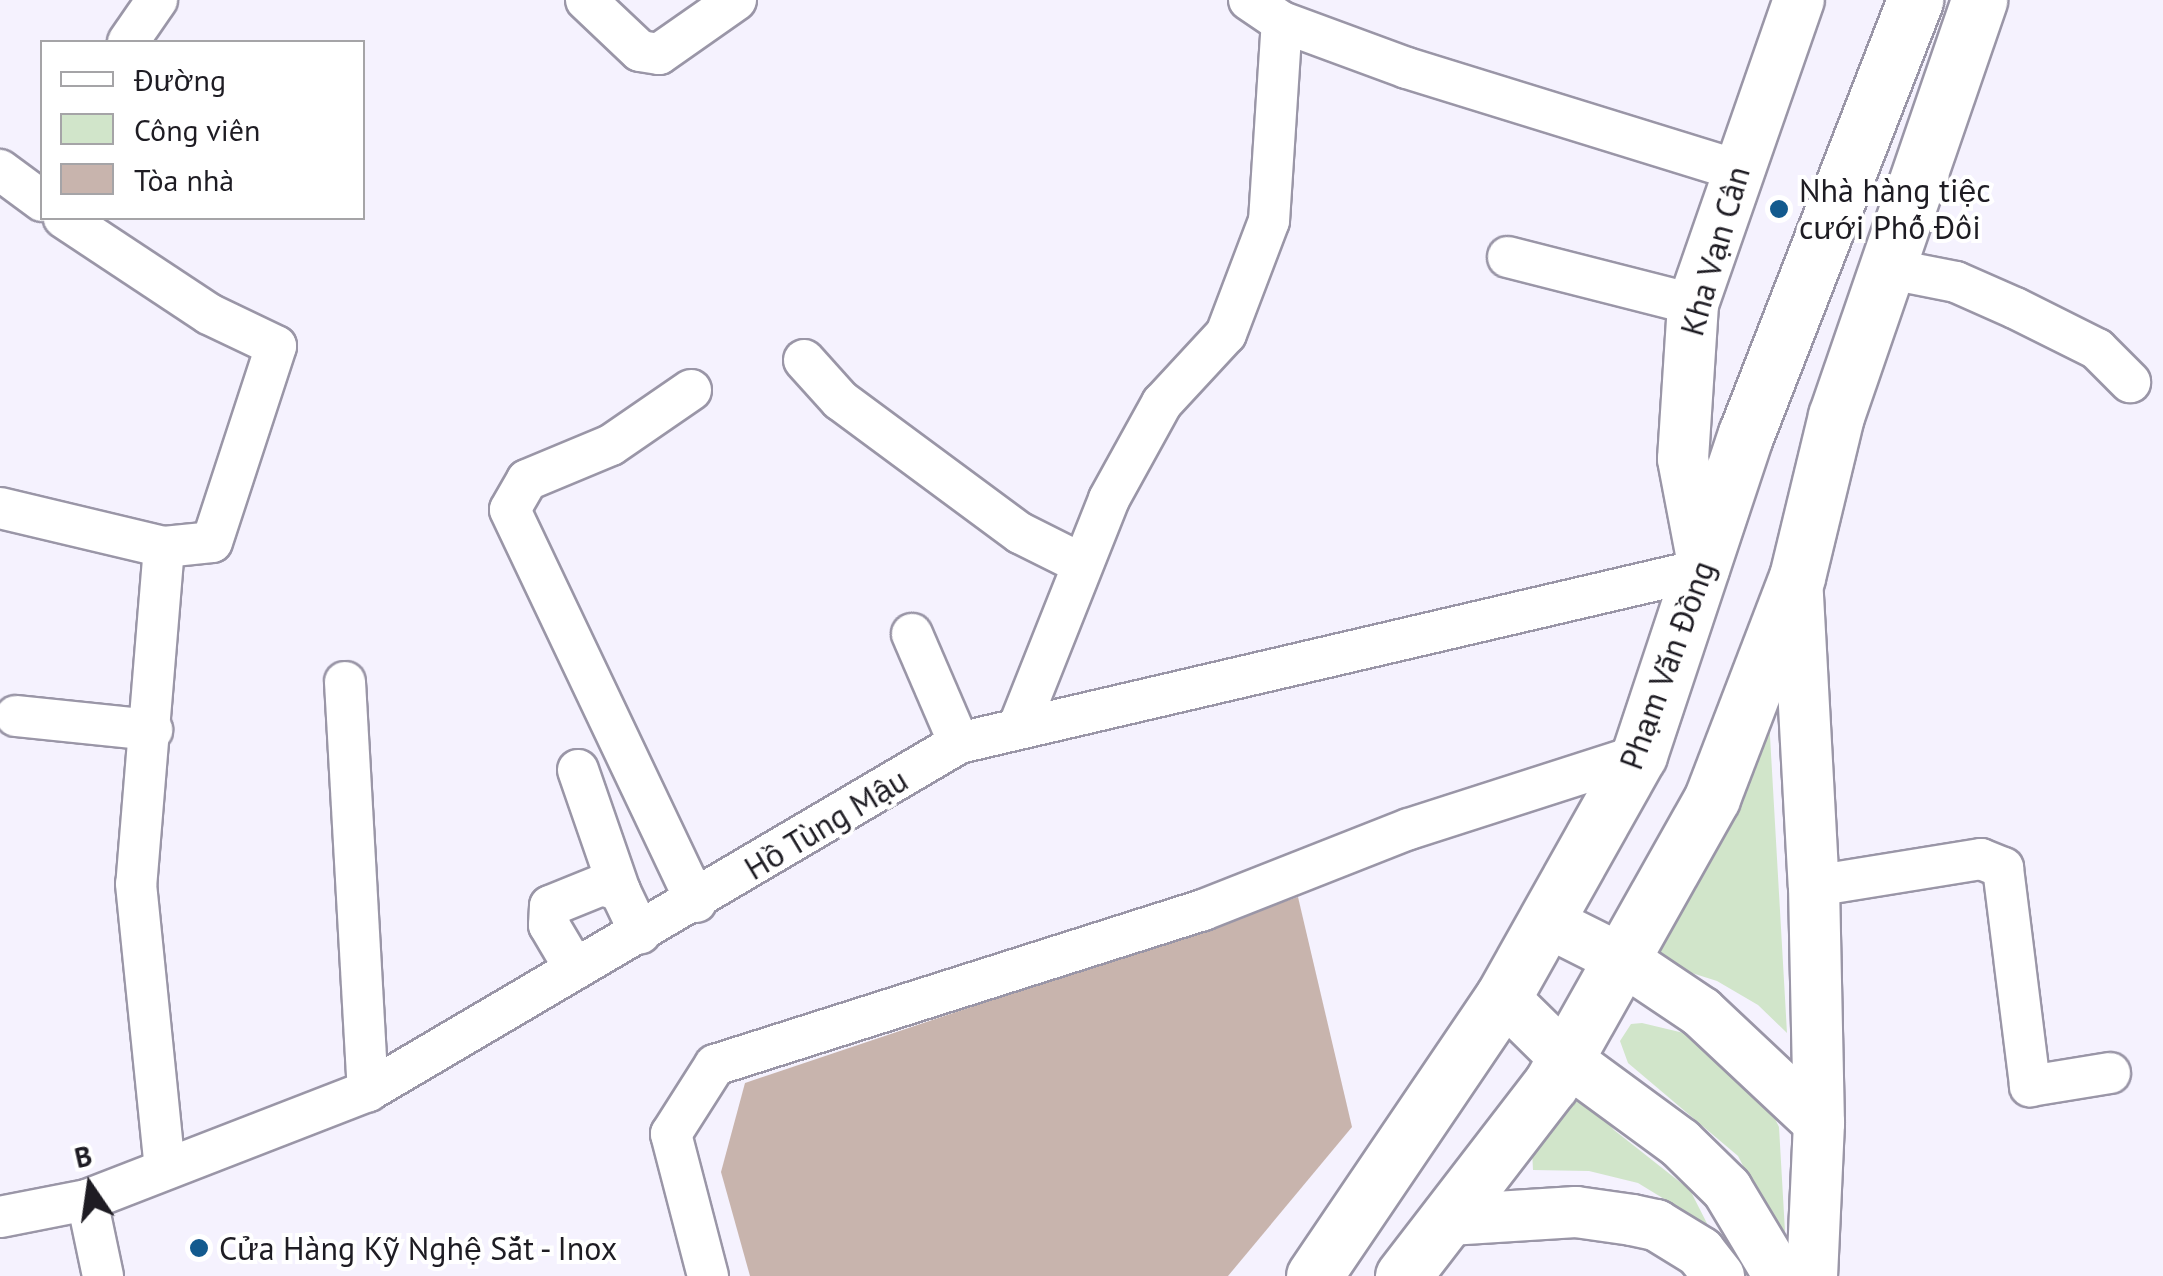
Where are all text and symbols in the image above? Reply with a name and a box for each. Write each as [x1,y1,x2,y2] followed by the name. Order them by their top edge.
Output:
[40,40,365,220] legend
[134,60,226,99] text: Đường
[134,110,260,149] text: Công viên
[134,160,234,199] text: Tòa nhà
[1672,162,1758,340] street label: Kha Vạn Cân
[1799,172,1991,247] place label: Nhà hàng tiệc cưới Phố Đôi
[1768,198,1790,220] marker: Nhà hàng tiệc cưới Phố Đôi
[1611,555,1723,775] street label: Phạm Văn Đồng
[737,760,915,888] street label: Hồ Tùng Mậu
[40,1136,140,1236] north arrow
[71,1136,95,1176] text: B
[219,1229,622,1267] place label: Cửa Hàng Kỹ Nghệ Sắt - Inox
[188,1237,210,1259] marker: Cửa Hàng Kỹ Nghệ Sắt - Inox

